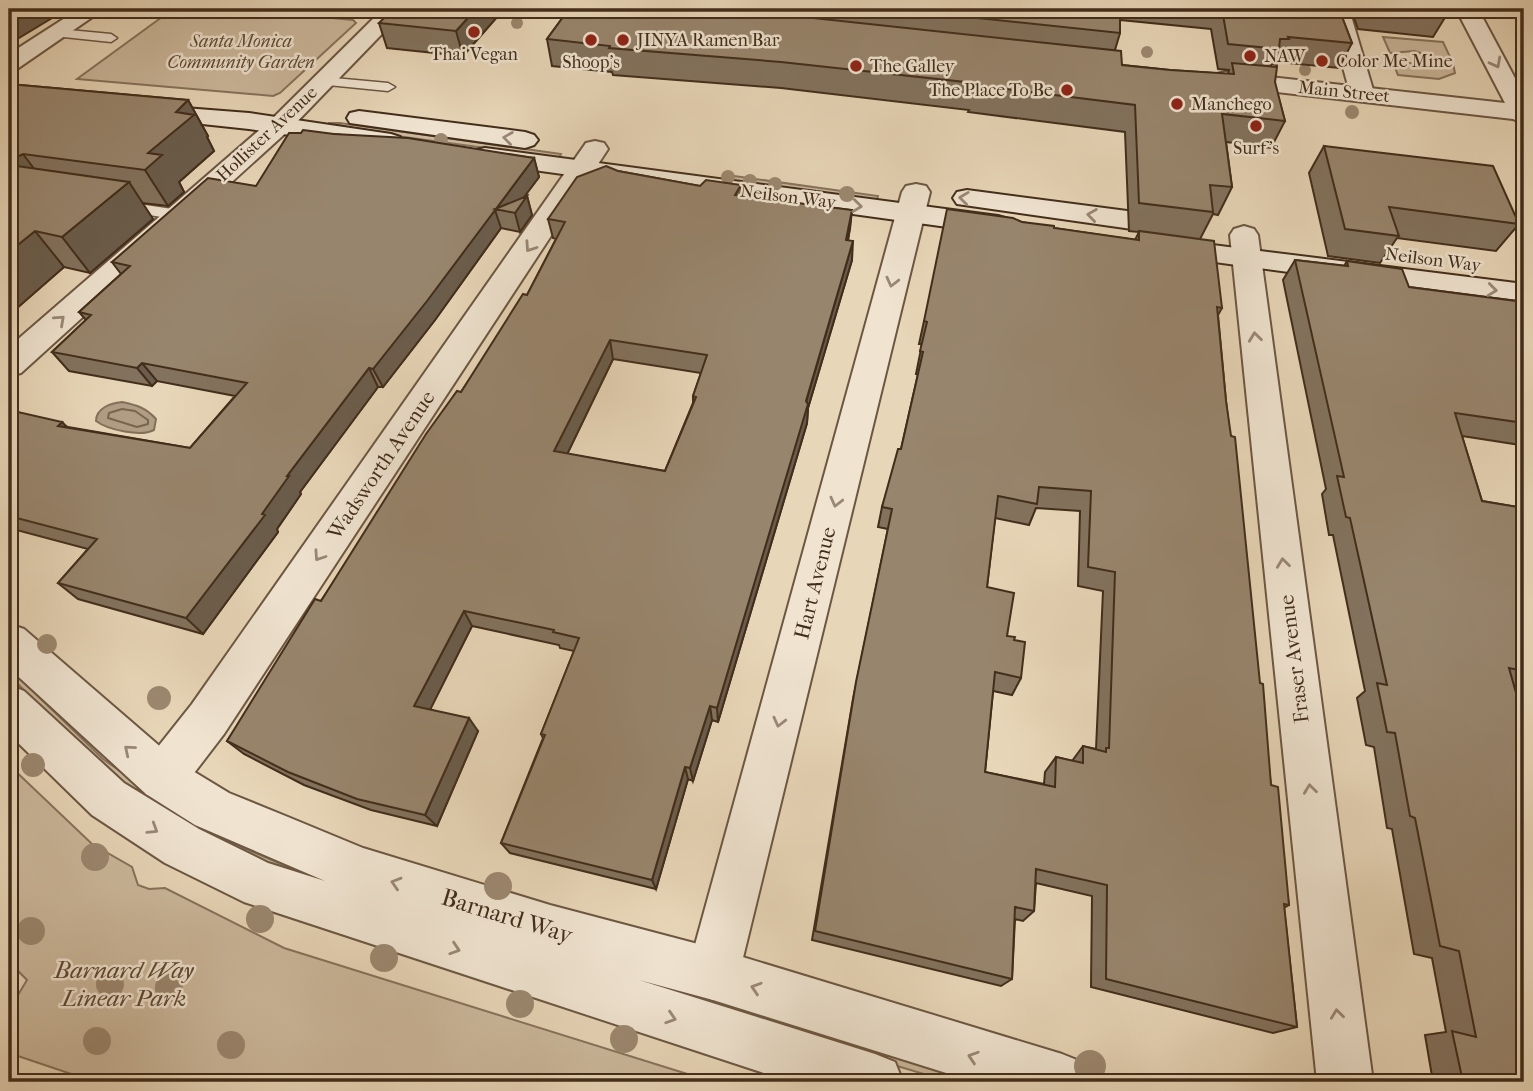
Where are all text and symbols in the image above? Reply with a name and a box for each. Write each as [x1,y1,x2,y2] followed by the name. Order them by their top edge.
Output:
[466,24,482,40] marker: Thai Vegan
[635,30,780,51] place label: JINYA Ramen Bar
[167,31,315,73] park label: Santa Monica Community Garden
[583,32,599,48] marker: Shoop's
[615,32,631,48] marker: JINYA Ramen Bar
[430,44,519,65] place label: Thai Vegan
[1264,46,1307,67] place label: NAW
[1242,48,1258,64] marker: NAW
[1336,51,1453,72] place label: Color Me Mine
[562,52,620,73] place label: Shoop's
[1314,53,1330,69] marker: Color Me Mine
[870,56,956,77] place label: The Galley
[1487,56,1501,68] one-way arrow
[848,58,864,74] marker: The Galley
[1297,77,1391,107] street label: Main Street
[929,80,1053,101] place label: The Place To Be
[212,82,322,186] street label: Hollister Avenue
[1059,82,1075,98] marker: The Place To Be
[1191,94,1272,115] place label: Manchego
[1169,96,1185,112] marker: Manchego
[1248,118,1264,134] marker: Surf's
[502,130,514,145] one-way arrow
[1233,138,1279,159] place label: Surf's
[739,181,839,213] street label: Neilson Way
[958,191,970,206] one-way arrow
[851,198,863,213] one-way arrow
[1086,208,1098,223] one-way arrow
[526,239,539,252] one-way arrow
[1384,244,1484,276] street label: Neilson Way
[886,275,901,287] one-way arrow
[1486,283,1498,298] one-way arrow
[52,316,65,328] one-way arrow
[1248,331,1263,343] one-way arrow
[322,386,440,545] street label: Wadsworth Avenue
[830,496,844,508] one-way arrow
[789,524,841,642] street label: Hart Avenue
[315,548,327,561] one-way arrow
[1275,557,1290,569] one-way arrow
[1274,593,1314,725] street label: Fraser Avenue
[773,716,787,728] one-way arrow
[124,746,137,758] one-way arrow
[1302,783,1317,794] one-way arrow
[146,820,159,833] one-way arrow
[391,876,403,891] one-way arrow
[438,883,577,950] street label: Barnard Way
[448,940,460,955] one-way arrow
[52,956,195,1012] park label: Barnard Way Linear Park
[750,981,762,996] one-way arrow
[665,1009,677,1024] one-way arrow
[1330,1009,1345,1020] one-way arrow
[967,1050,979,1065] one-way arrow

